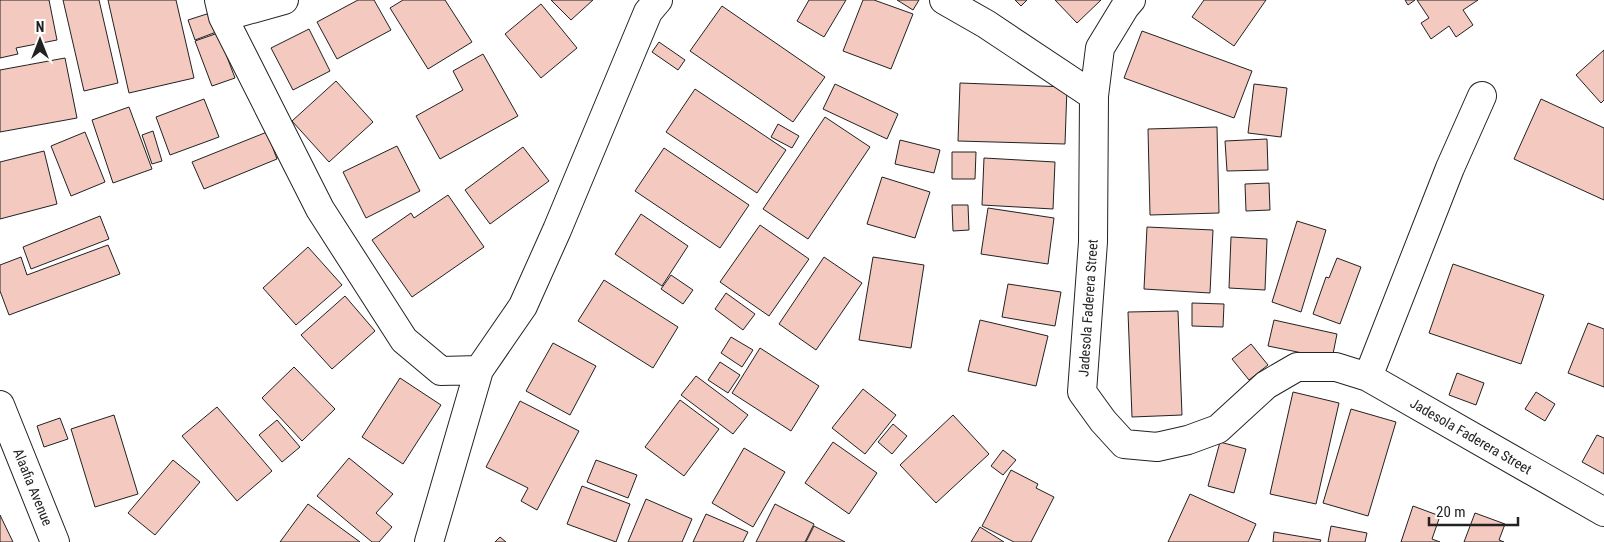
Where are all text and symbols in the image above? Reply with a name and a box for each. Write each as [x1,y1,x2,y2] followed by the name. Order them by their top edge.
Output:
[15,15,65,65] north arrow
[36,19,44,35] text: N
[1075,239,1101,377] street label: Jadesola Faderera Street
[1407,395,1535,477] street label: Jadesola Faderera Street
[10,446,56,528] street label: Alaafia Avenue
[1429,494,1518,526] scale bar
[1436,503,1466,521] text: 20 m

